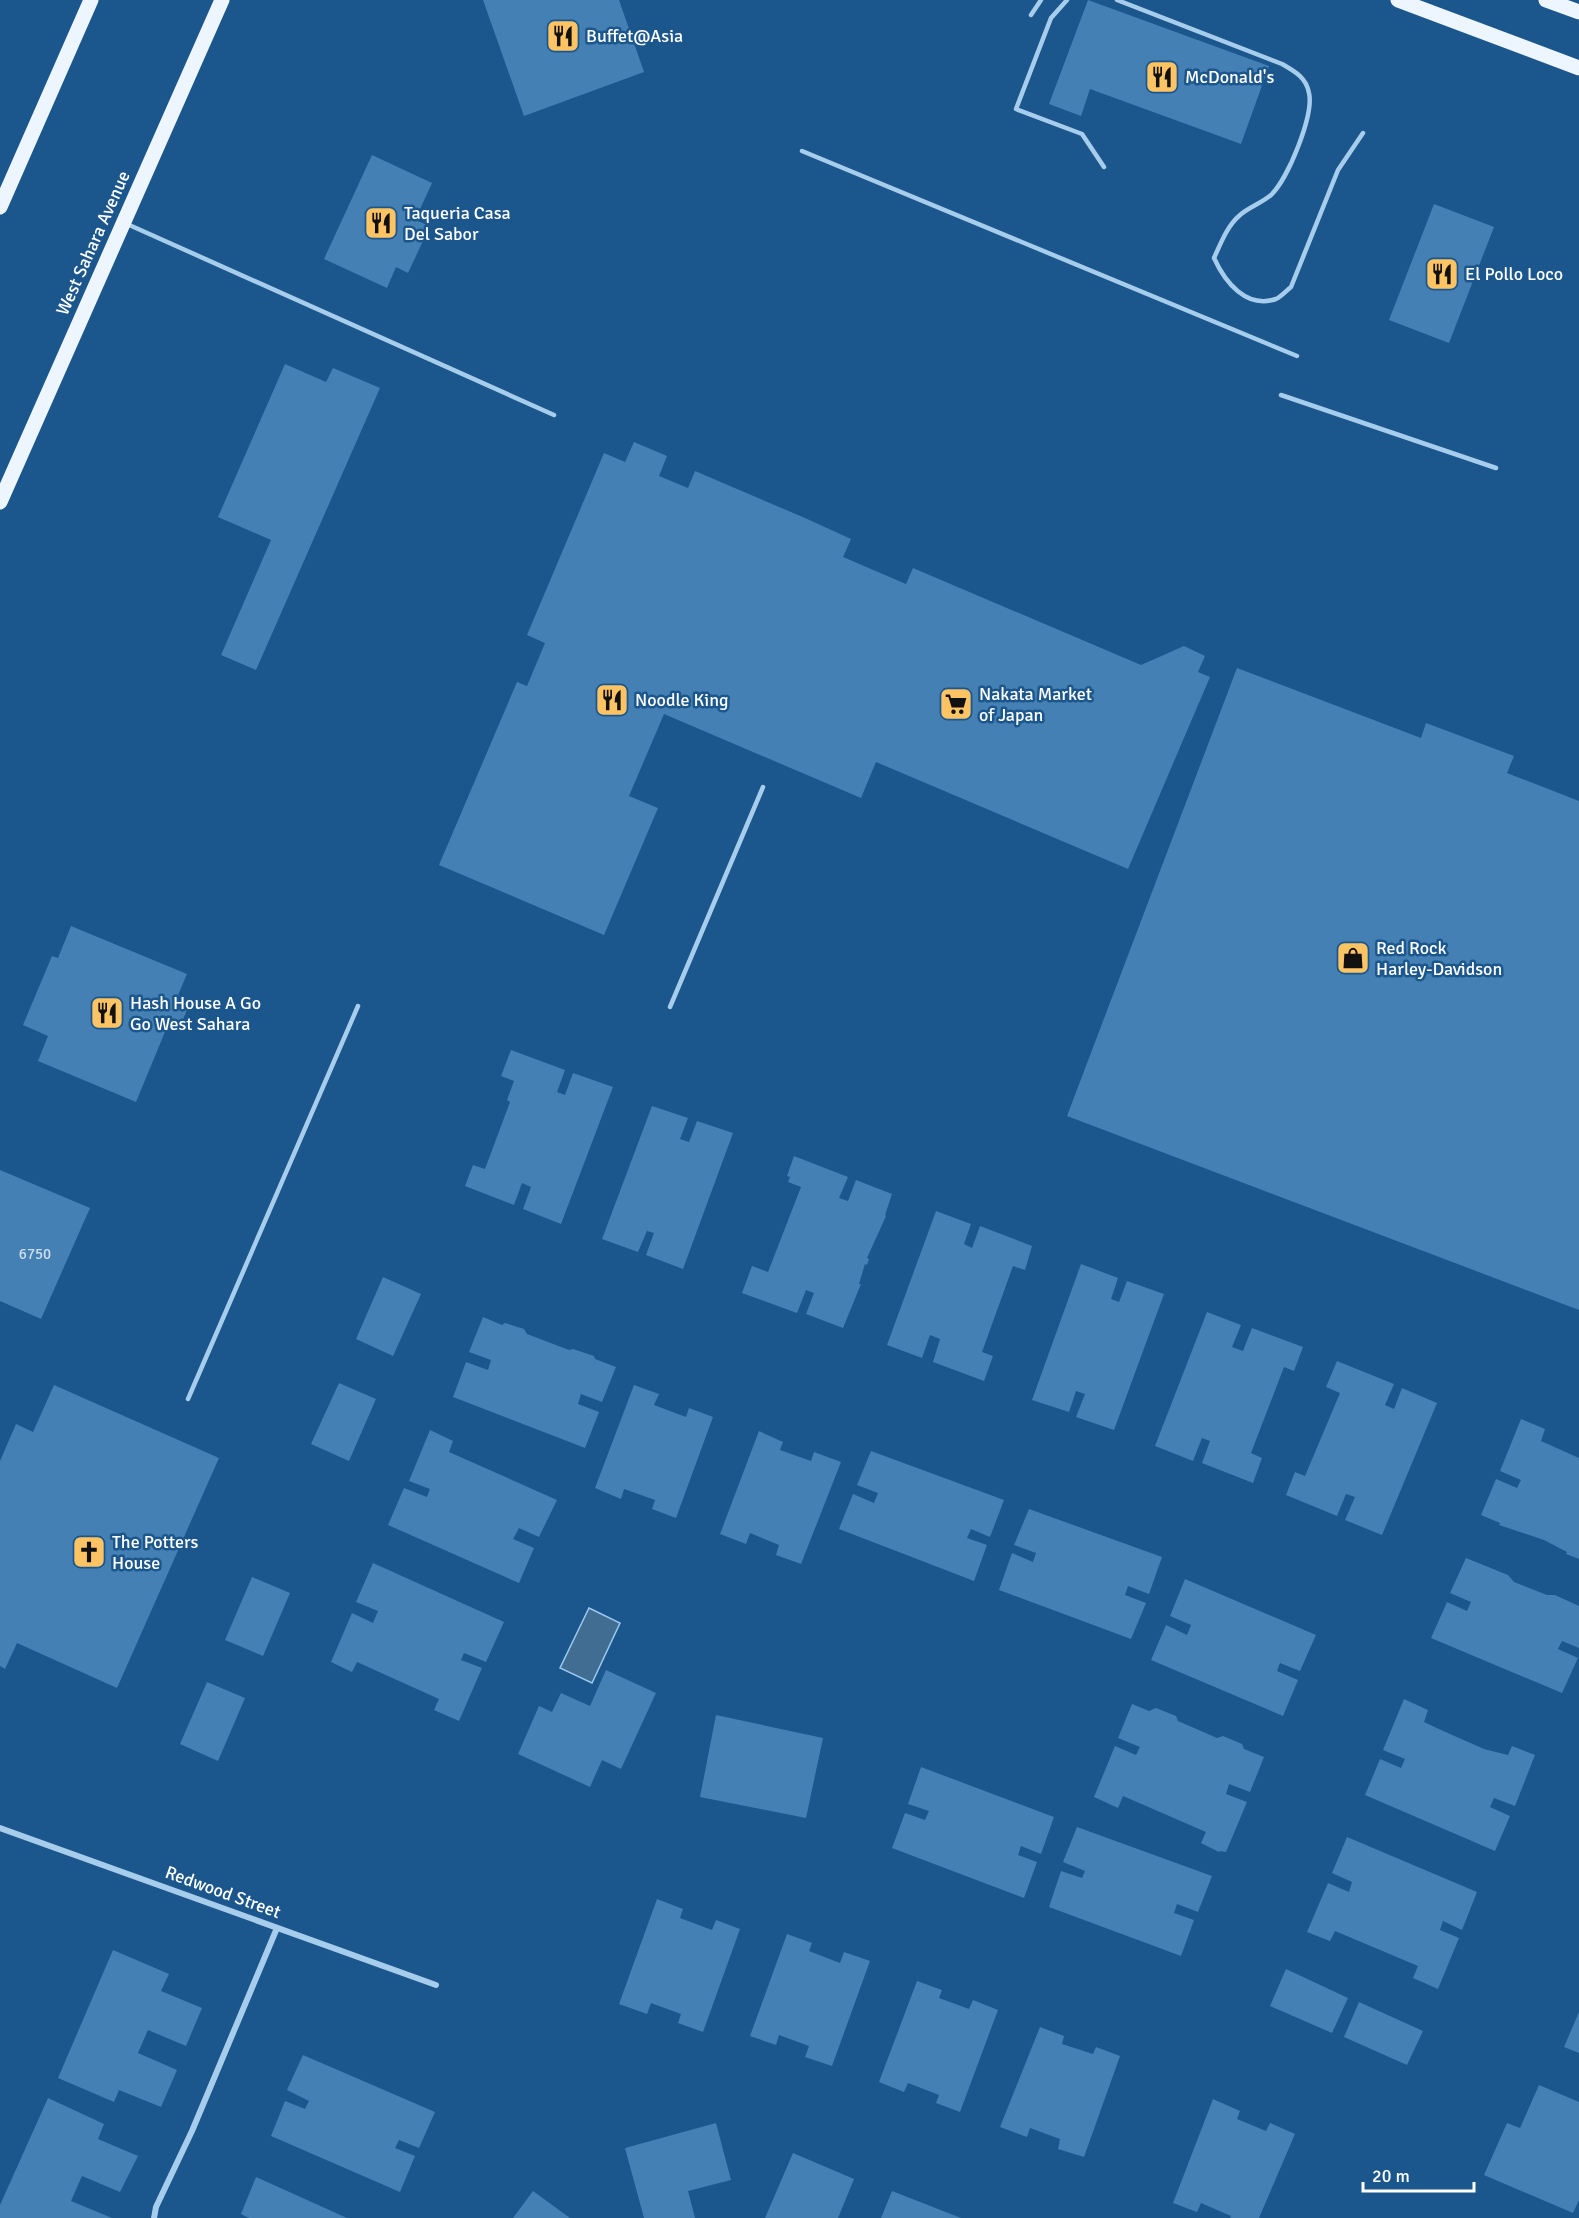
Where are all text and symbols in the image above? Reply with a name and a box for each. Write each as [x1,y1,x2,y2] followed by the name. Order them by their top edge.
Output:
[545,18,581,54] restaurant icon: Buffet@Asia
[586,25,683,47] place label: Buffet@Asia
[1144,59,1180,95] restaurant icon: McDonald's
[1185,66,1274,88] place label: McDonald's
[51,167,135,319] street label: West Sahara Avenue
[404,202,511,245] place label: Taqueria Casa Del Sabor
[363,205,399,241] restaurant icon: Taqueria Casa Del Sabor
[1424,256,1460,292] restaurant icon: El Pollo Loco
[1465,263,1563,285] place label: El Pollo Loco
[594,682,630,718] restaurant icon: Noodle King
[979,683,1092,726] place label: Nakata Market of Japan
[938,686,974,722] supermarket icon: Nakata Market of Japan
[635,689,729,711] place label: Noodle King
[1376,937,1502,980] place label: Red Rock Harley-Davidson
[1335,940,1371,976] shop icon: Red Rock Harley-Davidson
[130,992,261,1035] place label: Hash House A Go Go West Sahara
[89,995,125,1031] restaurant icon: Hash House A Go Go West Sahara
[19,1245,51,1263] house number: 6750
[112,1531,199,1574] place label: The Potters House
[71,1534,107,1570] church icon: The Potters House
[162,1861,284,1923] street label: Redwood Street
[1363,2155,1474,2193] scale bar
[1372,2165,1410,2187] text: 20 m

